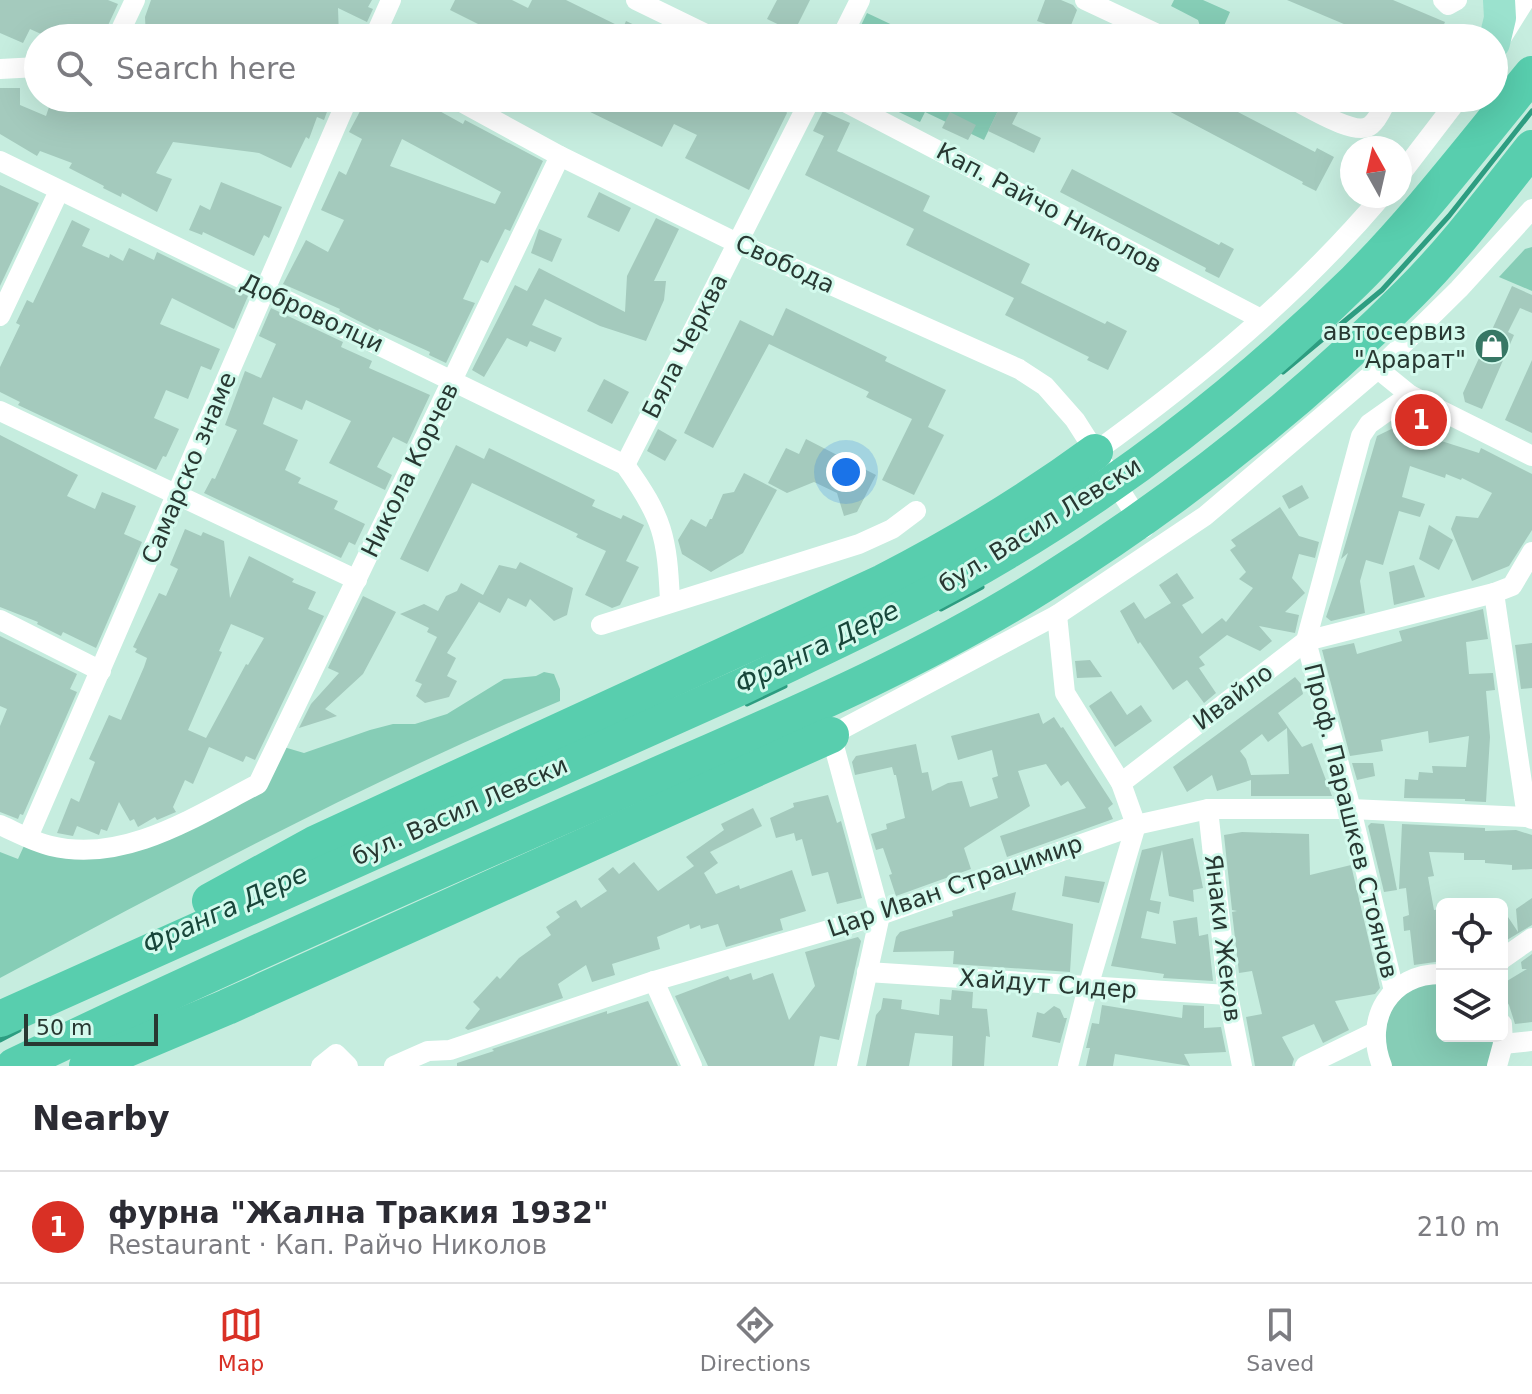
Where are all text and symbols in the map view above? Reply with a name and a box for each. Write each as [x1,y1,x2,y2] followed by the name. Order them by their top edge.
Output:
[24,24,1508,112] search box
[52,46,96,90] icon: search
[116,51,296,86] text: Search here
[1340,136,1412,208] north arrow
[932,137,1166,279] street label: Кап. Райчо Николов
[731,229,839,299] street label: Свобода
[236,268,388,358] street label: Доброволци
[637,269,733,423] street label: Бяла Черква
[1323,318,1466,374] place label: автосервиз "Арарат"
[1473,327,1511,365] shop icon: автосервиз "Арарат"
[136,368,242,568] street label: Самарско знаме
[356,378,464,562] street label: Никола Корчев
[1395,390,1447,450] pin: 1
[934,451,1146,599] street label: бул. Васил Левски
[826,452,866,492] your location
[730,594,904,700] water label: Франга Дере
[1188,658,1278,736] street label: Ивайло
[1298,661,1404,981] street label: Проф. Парашкев Стоянов
[348,751,572,871] street label: бул. Васил Левски
[824,829,1086,943] street label: Цар Иван Страцимир
[1199,853,1247,1023] street label: Янаки Жеков
[138,858,312,960] water label: Франга Дере
[1436,898,1508,1042] map controls
[1436,898,1508,970] button: locate
[958,964,1138,1004] street label: Хайдут Сидер
[1436,970,1508,1042] button: layers
[24,1010,158,1046] scale bar
[36,1015,92,1040] text: 50 m
[32,1098,170,1138] text: Nearby
[108,1195,609,1230] text: фурна "Жална Тракия 1932"
[49,1212,67,1242] text: 1
[1417,1212,1500,1242] text: 210 m
[108,1230,547,1260] text: Restaurant · Кап. Райчо Николов
[218,1303,264,1376] tab: Map
[700,1303,811,1376] tab: Directions
[1246,1303,1314,1376] tab: Saved

